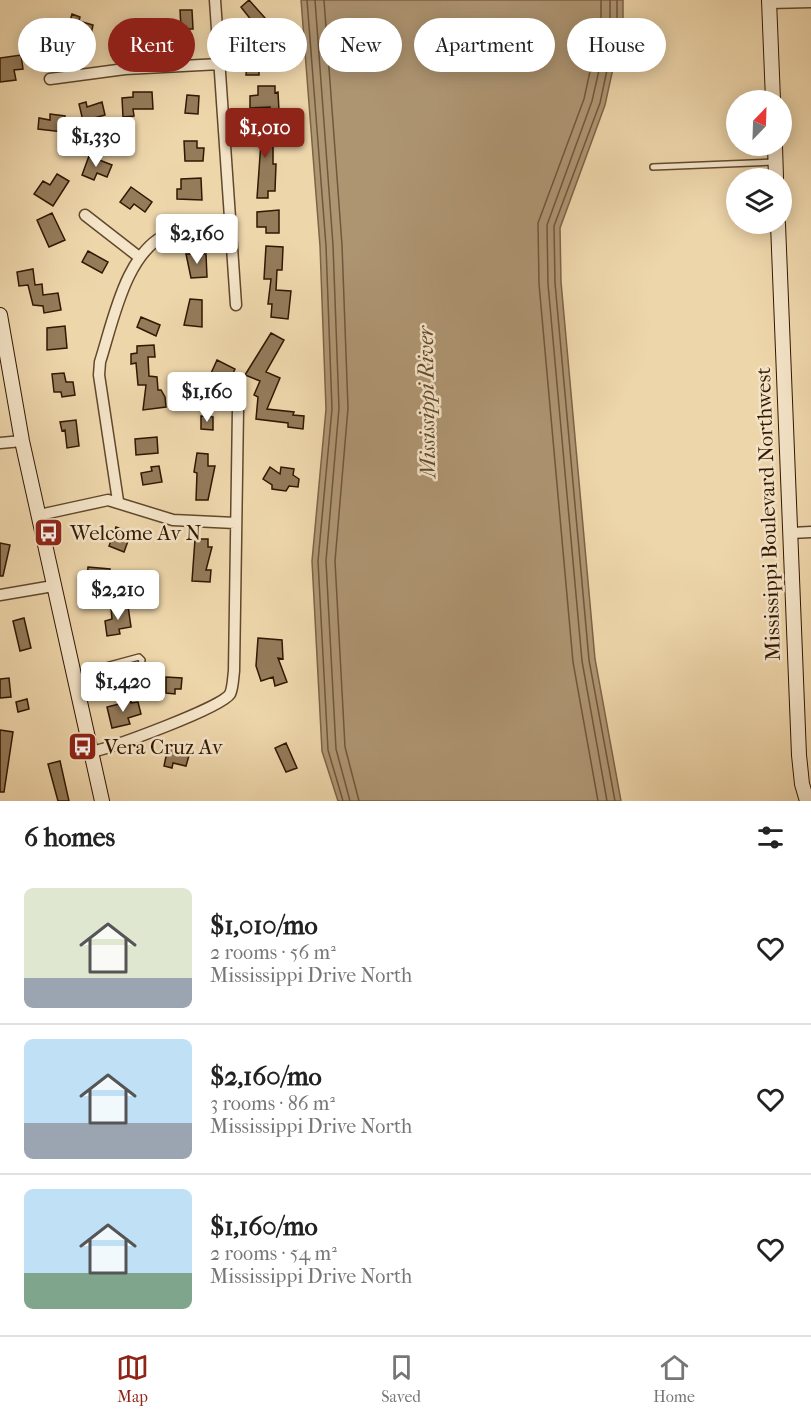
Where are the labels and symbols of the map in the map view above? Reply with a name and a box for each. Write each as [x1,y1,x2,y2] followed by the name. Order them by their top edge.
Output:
[726,90,792,156] north arrow
[216,108,314,159] pin: $1,010
[47,117,145,168] pin: $1,330
[148,214,246,265] pin: $2,160
[413,324,441,480] water label: Mississippi River
[751,366,785,661] street label: Mississippi Boulevard Northwest
[158,372,256,423] pin: $1,160
[33,517,65,549] bus stop icon: Welcome Av N
[69,521,201,545] place label: Welcome Av N
[69,570,167,621] pin: $2,210
[74,662,172,713] pin: $1,420
[67,731,99,763] bus stop icon: Vera Cruz Av
[103,735,223,759] place label: Vera Cruz Av

